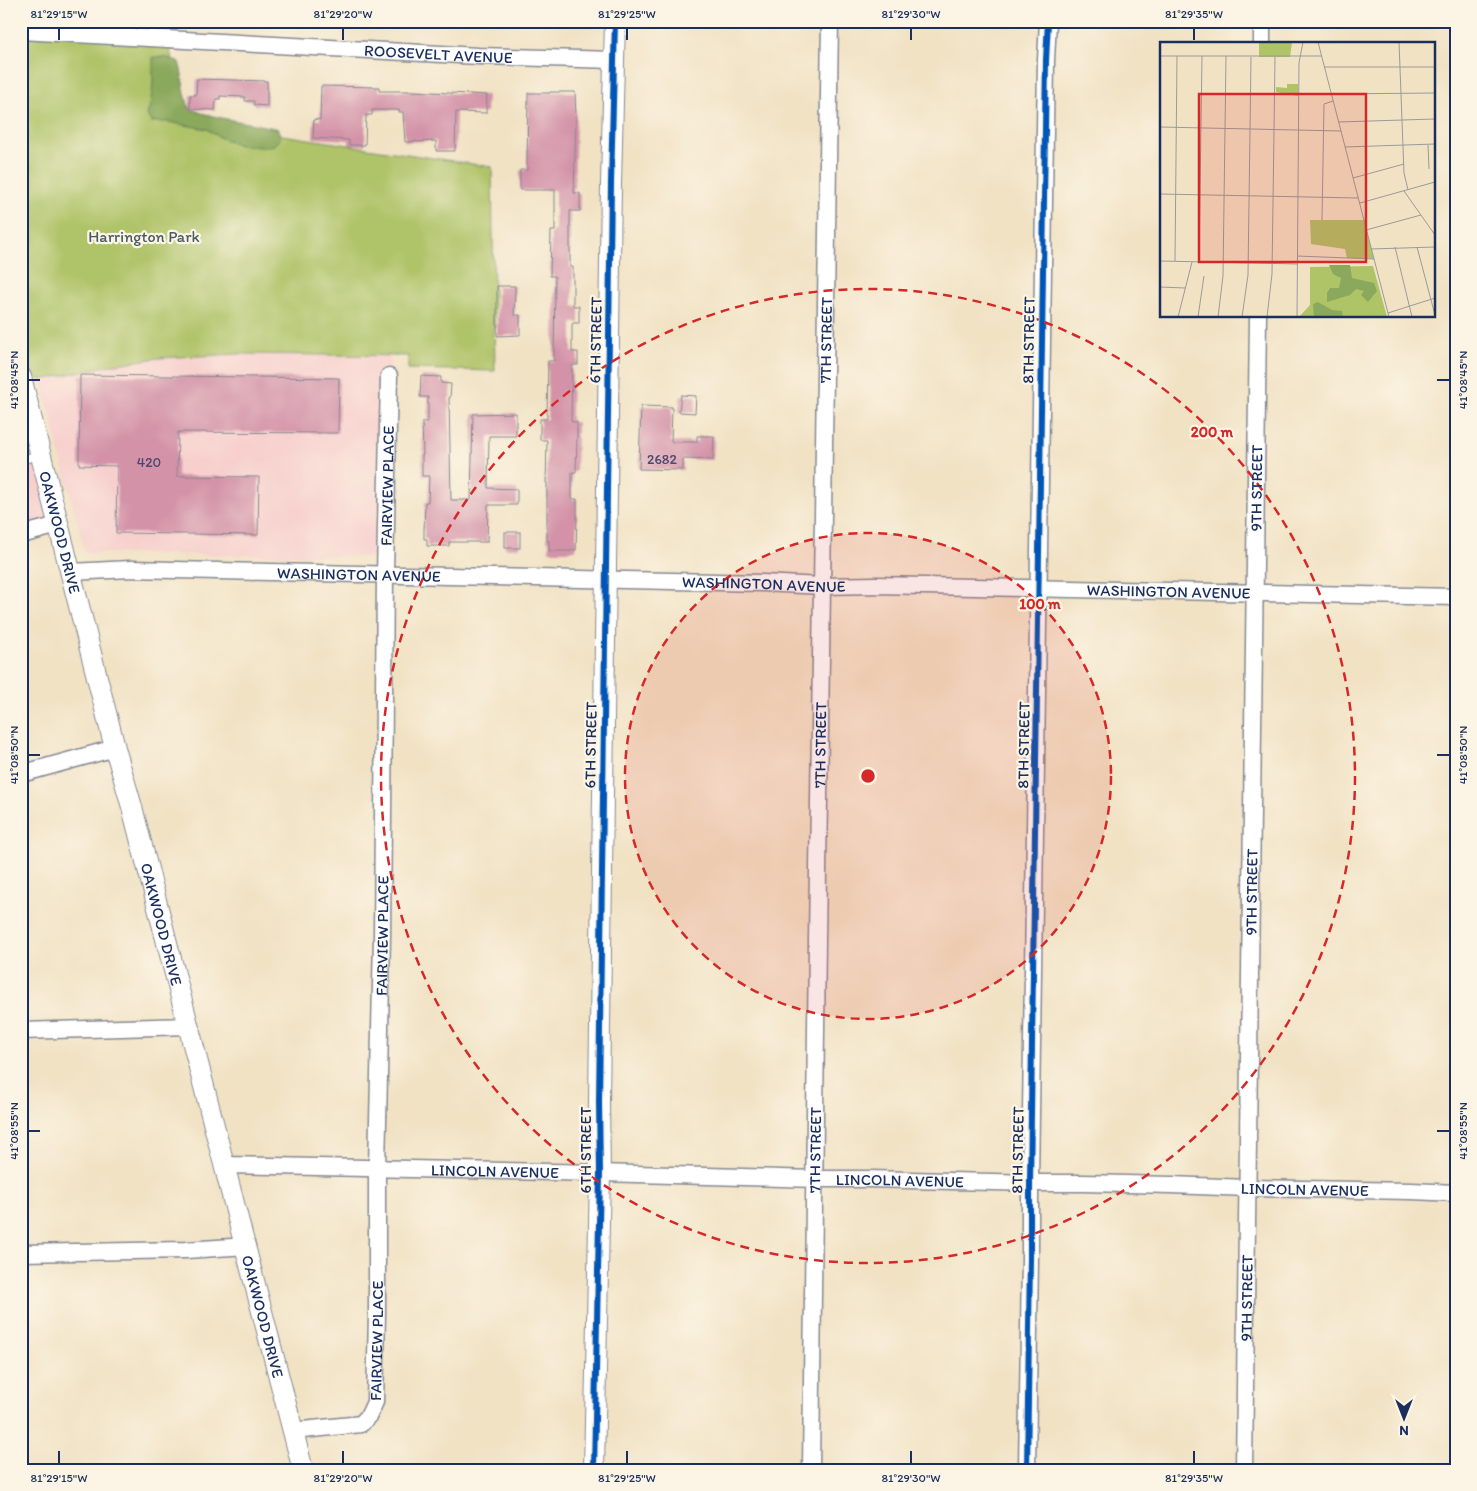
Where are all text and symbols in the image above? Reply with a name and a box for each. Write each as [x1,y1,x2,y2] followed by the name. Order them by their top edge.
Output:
[30,7,88,21] text: 81°29'15"W
[314,7,372,21] text: 81°29'20"W
[598,7,656,21] text: 81°29'25"W
[881,7,941,21] text: 81°29'30"W
[1165,7,1223,21] text: 81°29'35"W
[364,41,513,67] street label: ROOSEVELT AVENUE
[1160,42,1434,318] inset map
[88,227,200,246] park label: Harrington Park
[585,296,606,384] street label: 6TH STREET
[1018,296,1039,384] street label: 8TH STREET
[816,297,836,383] street label: 7TH STREET
[7,351,21,409] text: 41°08'45"N
[1456,351,1470,409] text: 41°08'45"N
[1191,423,1234,441] text: 200 m
[377,425,398,546] street label: FAIRVIEW PLACE
[1246,445,1266,532] street label: 9TH STREET
[647,451,678,468] house number: 2682
[137,454,161,471] house number: 420
[35,469,85,596] street label: OAKWOOD DRIVE
[277,563,441,586] street label: WASHINGTON AVENUE
[682,572,846,596] street label: WASHINGTON AVENUE
[1087,580,1251,603] street label: WASHINGTON AVENUE
[1019,595,1061,613] text: 100 m
[580,701,601,789] street label: 6TH STREET
[1013,701,1034,789] street label: 8TH STREET
[810,702,830,788] street label: 7TH STREET
[7,726,21,784] text: 41°08'50"N
[1456,726,1470,784] text: 41°08'50"N
[859,767,877,785] centre of rings
[1241,849,1262,936] street label: 9TH STREET
[137,861,186,988] street label: OAKWOOD DRIVE
[372,875,393,996] street label: FAIRVIEW PLACE
[7,1102,21,1160] text: 41°08'55"N
[1456,1102,1470,1160] text: 41°08'55"N
[1007,1106,1028,1194] street label: 8TH STREET
[576,1107,595,1193] street label: 6TH STREET
[805,1107,825,1193] street label: 7TH STREET
[431,1160,559,1182] street label: LINCOLN AVENUE
[836,1170,964,1191] street label: LINCOLN AVENUE
[1240,1179,1369,1200] street label: LINCOLN AVENUE
[238,1253,288,1380] street label: OAKWOOD DRIVE
[1237,1255,1257,1342] street label: 9TH STREET
[366,1280,387,1401] street label: FAIRVIEW PLACE
[1380,1394,1430,1444] north arrow
[1399,1422,1409,1439] text: N
[30,1471,88,1485] text: 81°29'15"W
[314,1471,372,1485] text: 81°29'20"W
[598,1471,656,1485] text: 81°29'25"W
[881,1471,941,1485] text: 81°29'30"W
[1165,1471,1223,1485] text: 81°29'35"W

